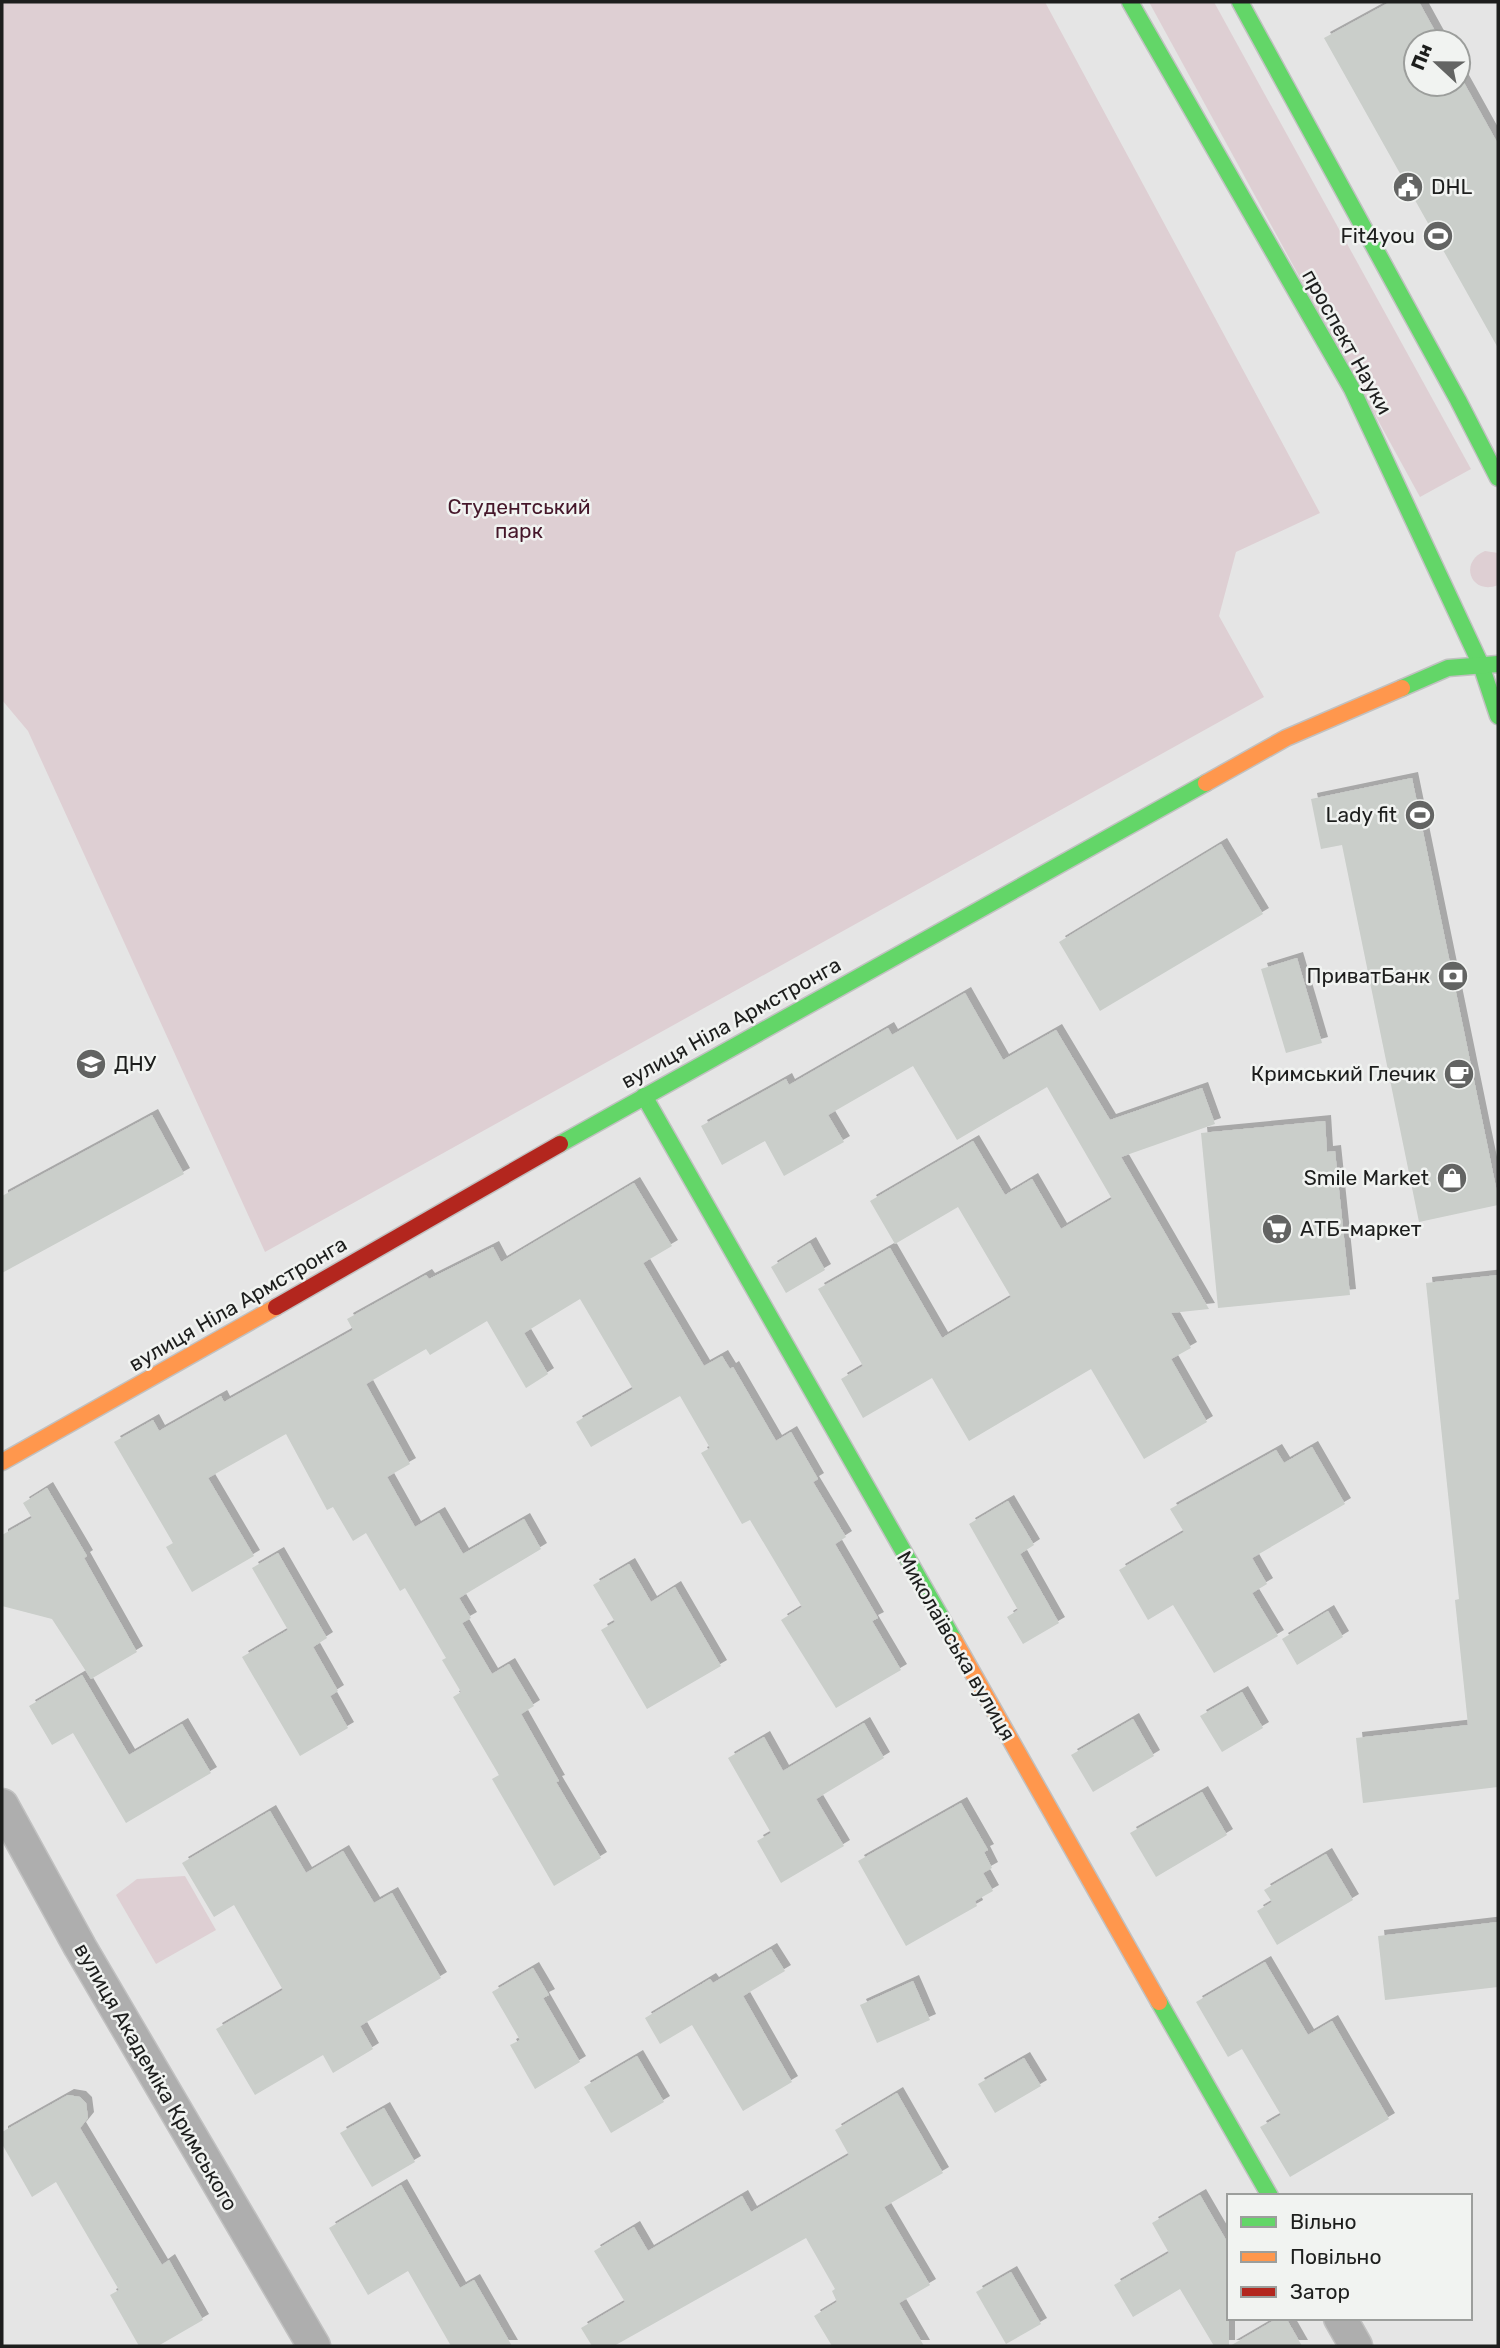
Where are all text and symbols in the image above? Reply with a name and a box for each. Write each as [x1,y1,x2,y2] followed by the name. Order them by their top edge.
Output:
[1402,28,1472,98] north arrow
[1406,40,1437,73] text: Пн
[1391,170,1425,204] public building icon: DHL
[1431,174,1472,199] place label: DHL
[1421,219,1455,253] sports icon: Fit4you
[1340,223,1415,248] place label: Fit4you
[1297,265,1398,419] street label: проспект Науки
[447,494,591,543] park label: Студентський парк
[1403,798,1437,832] sports icon: Lady fit
[1326,802,1397,827] place label: Lady fit
[617,952,845,1093] street label: вулиця Ніла Армстронга
[1436,959,1470,993] bank icon: ПриватБанк
[1306,963,1430,988] place label: ПриватБанк
[74,1047,108,1081] school or university icon: ДНУ
[114,1051,157,1076] place label: ДНУ
[1442,1057,1476,1091] cafe icon: Кримський Глечик
[1251,1061,1436,1086] place label: Кримський Глечик
[1435,1161,1469,1195] shop icon: Smile Market
[1304,1165,1429,1190] place label: Smile Market
[1260,1212,1294,1246] supermarket icon: АТБ-маркет
[1300,1216,1422,1241] place label: АТБ-маркет
[124,1231,351,1376] street label: вулиця Ніла Армстронга
[892,1546,1021,1745] street label: Миколаївська вулиця
[69,1939,243,2215] street label: вулиця Академіка Кримського
[1227,2194,1472,2320] legend
[1290,2209,1357,2234] text: Вільно
[1290,2244,1381,2269] text: Повільно
[1290,2279,1350,2304] text: Затор

